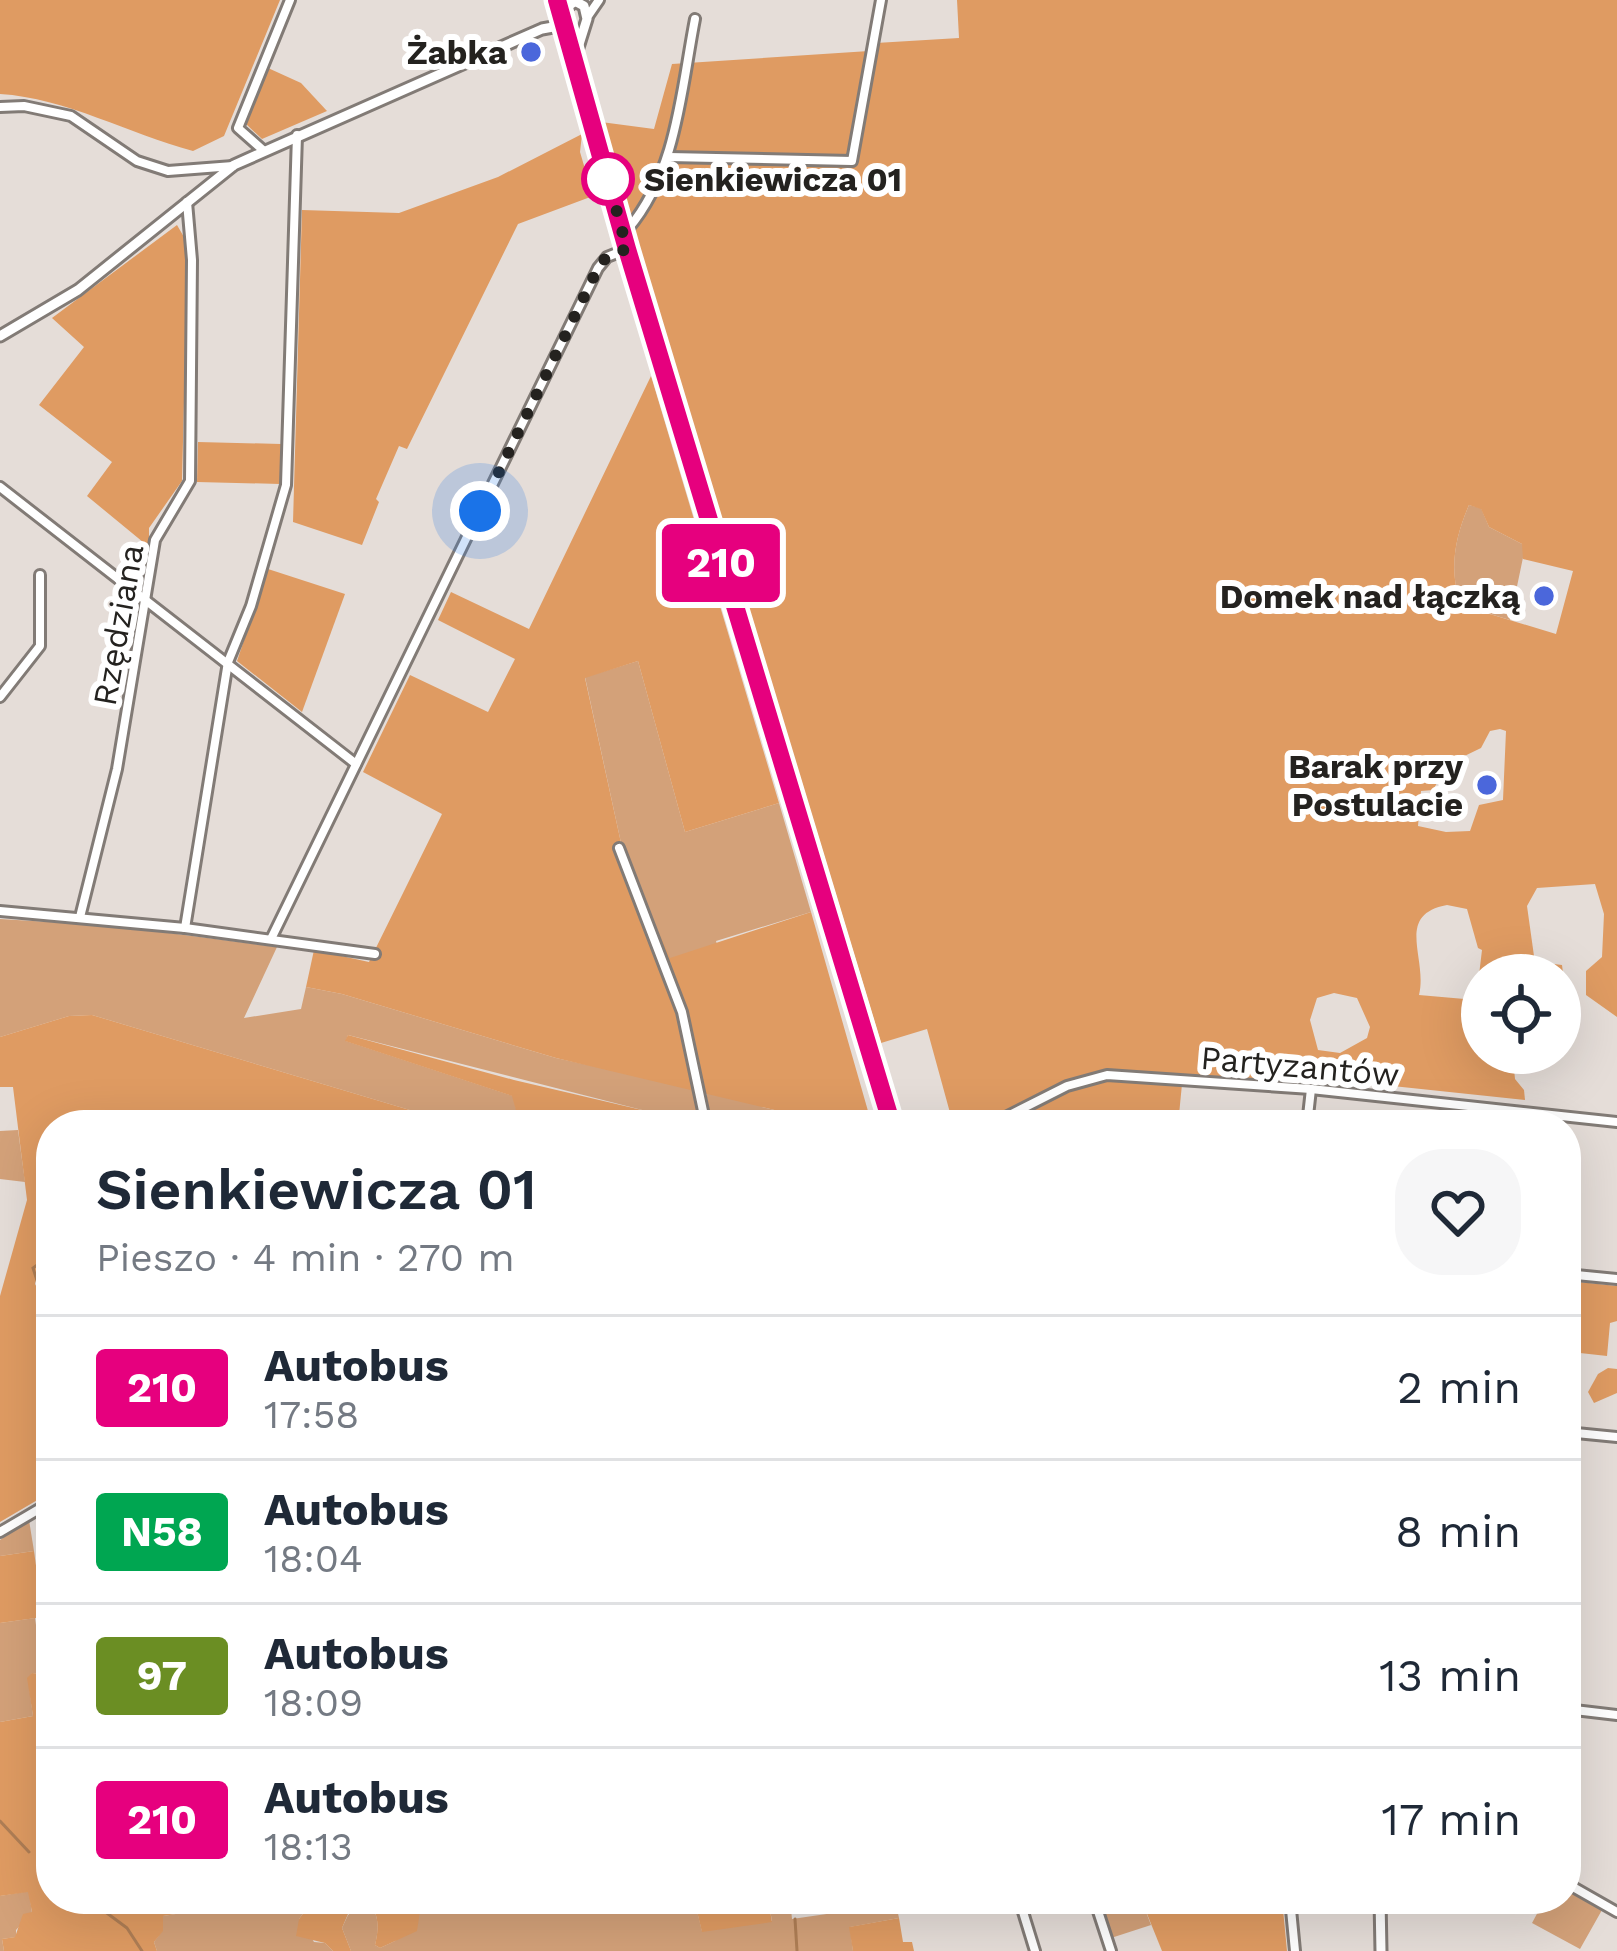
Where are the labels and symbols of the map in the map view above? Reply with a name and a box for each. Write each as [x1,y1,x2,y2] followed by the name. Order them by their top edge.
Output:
[407,33,507,72] place label: Żabka
[518,39,544,65] marker: Żabka
[583,154,633,204] marker: Sienkiewicza 01
[644,160,902,199] place label: Sienkiewicza 01
[450,481,510,541] your location
[652,524,790,602] line badge: 210
[85,541,151,709] street label: Rzędziana
[1220,577,1520,616] place label: Domek nad łączką
[1531,583,1557,609] marker: Domek nad łączką
[1288,747,1463,824] place label: Barak przy Postulacie
[1474,772,1500,798] marker: Barak przy Postulacie
[1199,1038,1401,1094] street label: Partyzantów

